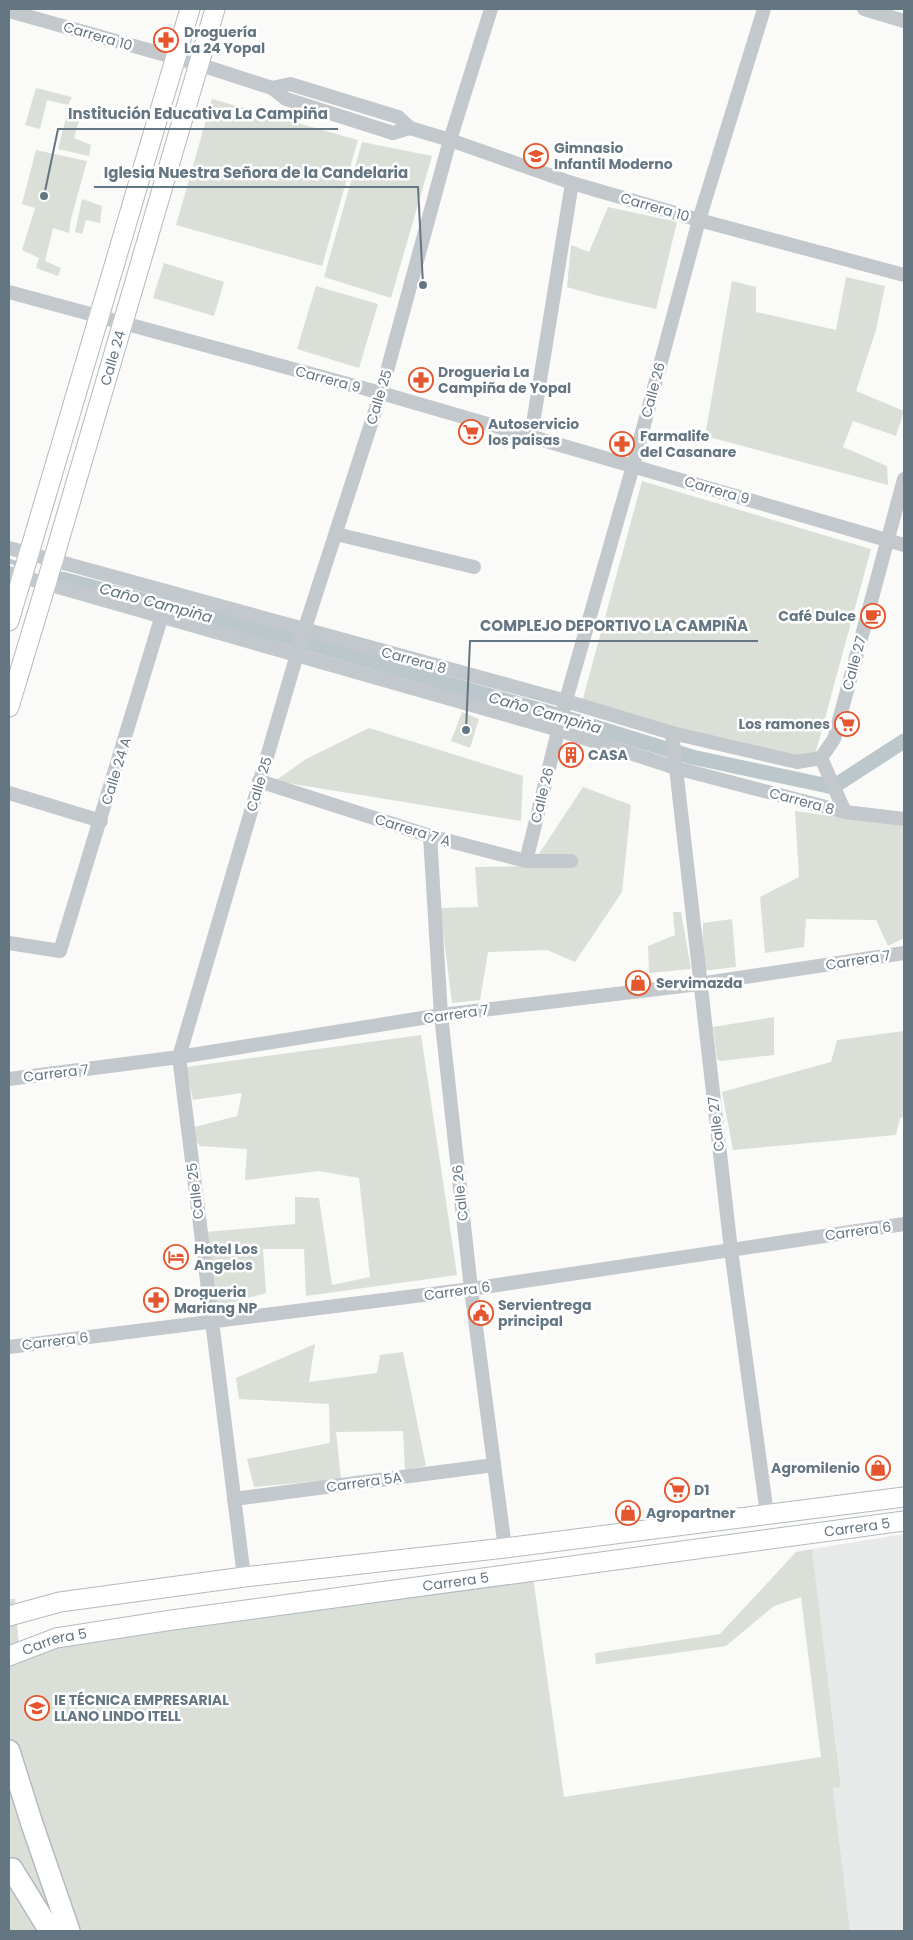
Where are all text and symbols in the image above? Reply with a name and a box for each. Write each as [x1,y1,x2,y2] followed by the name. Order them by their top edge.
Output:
[61,17,135,55] street label: Carrera 10
[184,22,265,58] place label: Droguería La 24 Yopal
[153,27,179,53] pharmacy icon: Droguería La 24 Yopal
[58,99,338,129] callout: Institución Educativa La Campiña
[68,103,328,124] text: Institución Educativa La Campiña
[554,138,673,174] place label: Gimnasio Infantil Moderno
[523,143,549,169] school or university icon: Gimnasio Infantil Moderno
[94,157,418,187] callout: Iglesia Nuestra Señora de la Candelaria
[104,162,408,183] text: Iglesia Nuestra Señora de la Candelaria
[618,188,692,226] street label: Carrera 10
[95,328,130,388] street label: Calle 24
[636,360,670,420] street label: Calle 26
[293,361,363,397] street label: Carrera 9
[438,362,571,398] place label: Drogueria La Campiña de Yopal
[361,367,397,427] street label: Calle 25
[408,367,434,393] pharmacy icon: Drogueria La Campiña de Yopal
[488,414,579,450] place label: Autoservicio los paisas
[458,419,484,445] supermarket icon: Autoservicio los paisas
[640,426,737,462] place label: Farmalife del Casanare
[609,431,635,457] pharmacy icon: Farmalife del Casanare
[682,471,752,509] street label: Carrera 9
[97,577,215,628] water label: Caño Campiña
[860,603,886,629] cafe icon: Café Dulce
[778,606,856,626] place label: Café Dulce
[470,611,758,641] callout: COMPLEJO DEPORTIVO LA CAMPIÑA
[480,615,748,636] text: COMPLEJO DEPORTIVO LA CAMPIÑA
[837,633,871,692] street label: Calle 27
[379,642,449,678] street label: Carrera 8
[486,686,604,739] water label: Caño Campiña
[834,711,860,737] supermarket icon: Los ramones
[739,714,830,734] place label: Los ramones
[96,735,136,807] street label: Calle 24 A
[558,742,584,768] building icon: CASA
[588,745,629,765] place label: CASA
[241,754,277,814] street label: Calle 25
[525,765,559,825] street label: Calle 26
[767,783,837,819] street label: Carrera 8
[372,809,454,851] street label: Carrera 7 A
[824,945,892,975] street label: Carrera 7
[625,970,651,996] shop icon: Servimazda
[656,973,742,993] place label: Servimazda
[422,999,490,1028] street label: Carrera 7
[22,1059,90,1087] street label: Carrera 7
[703,1095,729,1153] street label: Calle 27
[182,1162,208,1220] street label: Calle 25
[447,1164,473,1222] street label: Calle 26
[824,1216,893,1246] street label: Carrera 6
[194,1239,258,1275] place label: Hotel Los Angelos
[163,1244,189,1270] hotel icon: Hotel Los Angelos
[423,1276,492,1306] street label: Carrera 6
[174,1282,257,1318] place label: Drogueria Mariang NP
[143,1287,169,1313] pharmacy icon: Drogueria Mariang NP
[498,1295,592,1331] place label: Servientrega principal
[468,1300,494,1326] public building icon: Servientrega principal
[21,1327,89,1355] street label: Carrera 6
[865,1455,891,1481] shop icon: Agromilenio
[771,1458,860,1478] place label: Agromilenio
[325,1467,403,1497] street label: Carrera 5A
[664,1477,690,1503] supermarket icon: D1
[694,1480,709,1500] place label: D1
[615,1500,641,1526] shop icon: Agropartner
[646,1503,735,1523] place label: Agropartner
[823,1513,891,1542] street label: Carrera 5
[421,1567,490,1596] street label: Carrera 5
[19,1623,88,1660] street label: Carrera 5
[54,1690,229,1726] place label: IE TÉCNICA EMPRESARIAL LLANO LINDO ITELL
[24,1695,50,1721] school or university icon: IE TÉCNICA EMPRESARIAL LLANO LINDO ITELL

